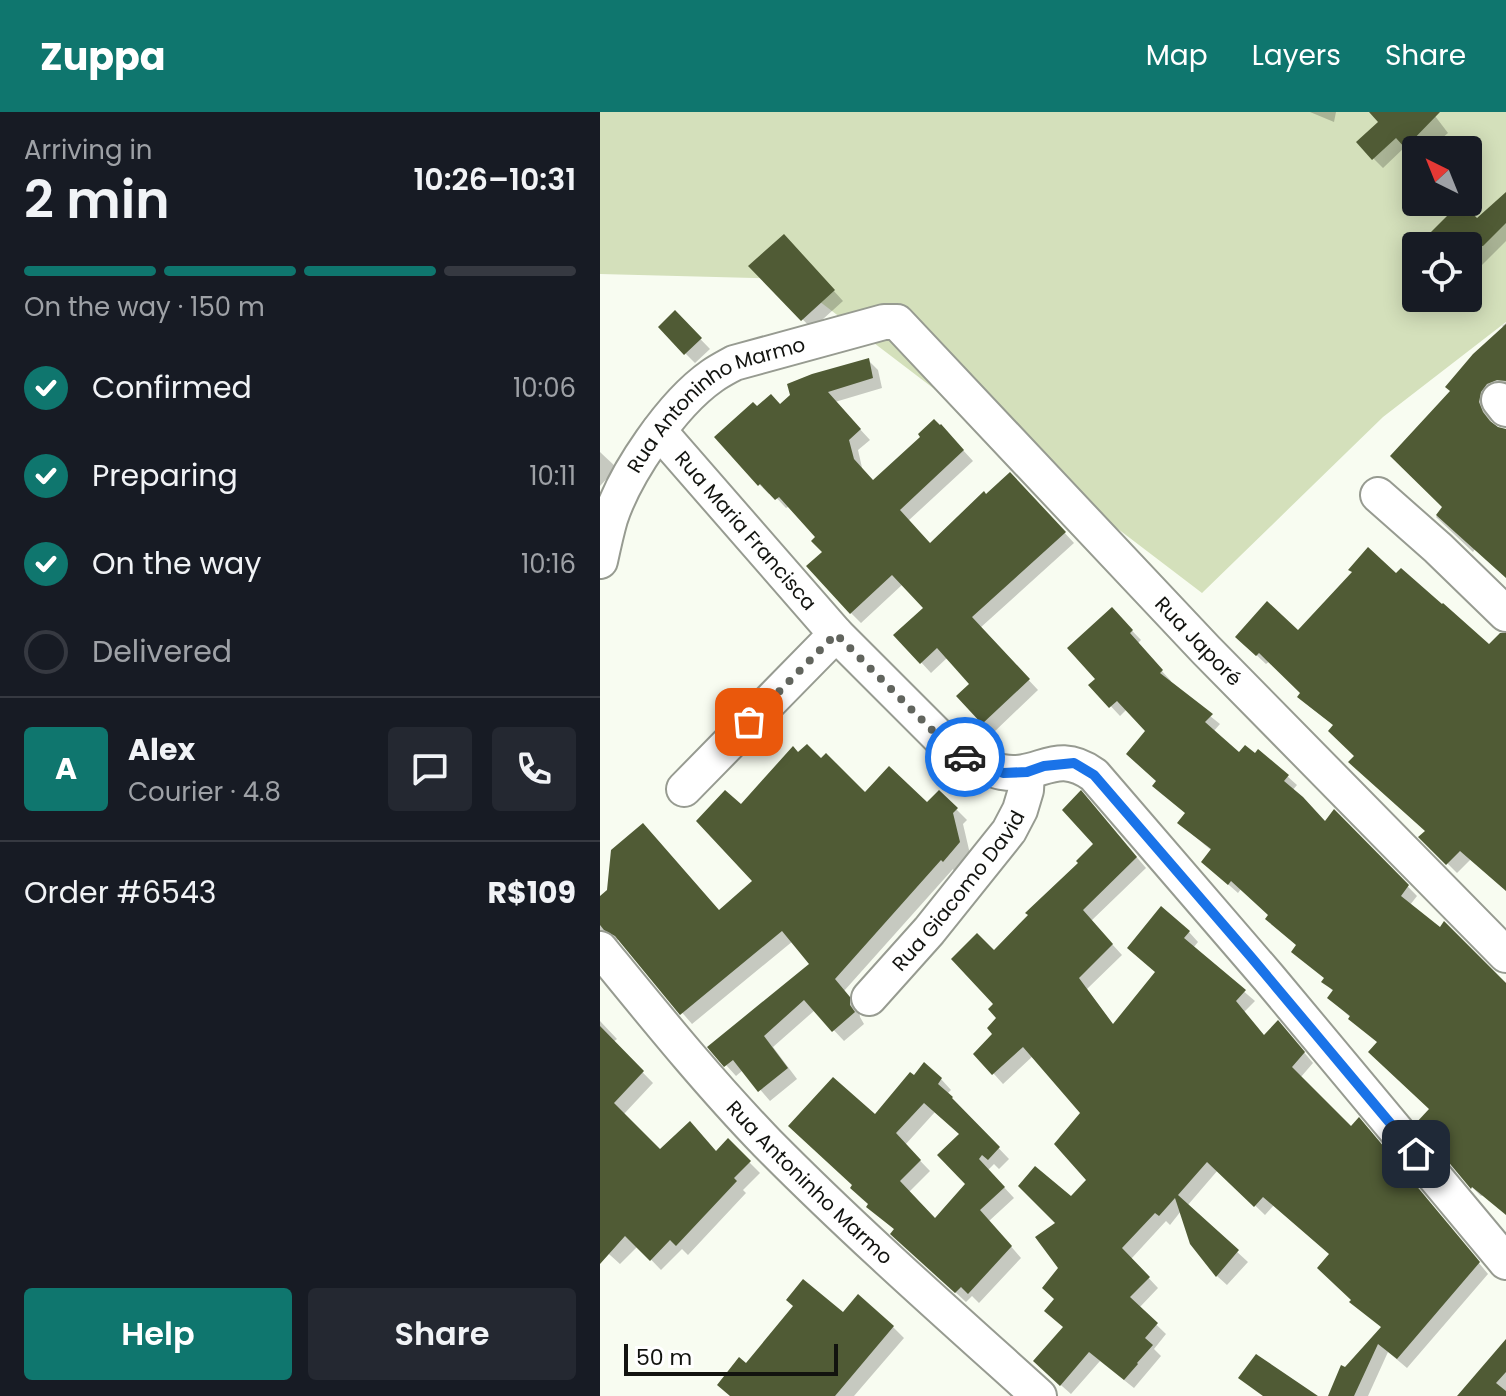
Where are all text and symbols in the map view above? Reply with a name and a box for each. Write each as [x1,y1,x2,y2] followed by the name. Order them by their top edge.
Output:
[40,30,166,83] text: Zuppa
[1146,36,1208,75] text: Map
[1252,36,1341,75] text: Layers
[1385,36,1466,75] text: Share
[24,132,153,168] text: Arriving in
[1402,136,1482,216] north arrow
[1402,136,1482,312] map controls
[413,158,576,201] text: 10:26–10:31
[24,163,170,236] text: 2 min
[1402,232,1482,312] button: locate
[24,289,265,325] text: On the way · 150 m
[620,330,808,478] street label: Rua Antoninho Marmo
[24,366,68,410] icon: check
[92,366,252,409] text: Confirmed
[513,370,576,406] text: 10:06
[668,445,823,616] street label: Rua Maria Francisca
[24,454,68,498] icon: check
[92,454,238,497] text: Preparing
[529,458,576,494] text: 10:11
[24,542,68,586] icon: check
[92,542,261,585] text: On the way
[521,546,576,582] text: 10:16
[1149,590,1248,692] street label: Rua Japoré
[92,630,232,673] text: Delivered
[715,688,783,756] pin
[727,700,771,744] icon: bag
[925,717,1005,797] courier
[388,727,472,811] button: chat
[492,727,576,811] button: phone
[128,728,195,771] text: Alex
[943,735,987,779] icon: car
[55,747,77,790] text: A
[128,774,281,810] text: Courier · 4.8
[886,805,1031,977] street label: Rua Giacomo David
[24,871,216,914] text: Order #6543
[487,871,576,914] text: R$109
[720,1094,899,1271] street label: Rua Antoninho Marmo
[1382,1120,1450,1188] pin
[1394,1132,1438,1176] icon: home
[24,1288,292,1380] button: Help
[308,1288,576,1380] button: Share
[624,1340,838,1376] scale bar
[636,1342,692,1373] text: 50 m

